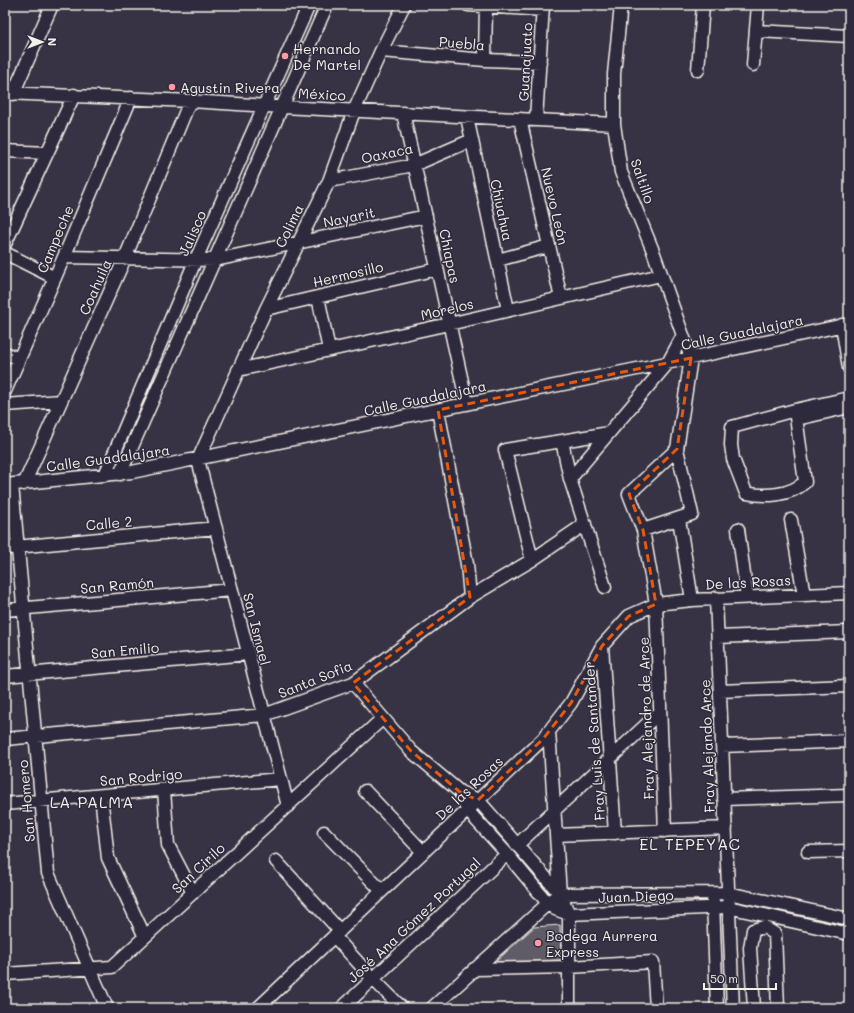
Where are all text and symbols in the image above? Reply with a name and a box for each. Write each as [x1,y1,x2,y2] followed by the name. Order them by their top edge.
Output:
[22,22,62,62] north arrow
[513,22,537,102] street label: Guanajuato
[438,32,486,54] street label: Puebla
[45,38,60,46] text: N
[293,39,361,74] place label: Hernando De Martel
[280,51,290,61] marker: Hernando De Martel
[180,78,280,97] place label: Agustin Rivera
[167,82,177,92] marker: Agustin Rivera
[298,83,346,105] street label: México
[359,138,415,168] street label: Oaxaca
[627,156,659,206] street label: Saltillo
[537,165,573,247] street label: Nuevo León
[486,177,518,243] street label: Chiuahua
[270,201,308,251] street label: Colima
[32,202,78,276] street label: Campeche
[321,202,377,232] street label: Nayarit
[174,207,210,259] street label: Jalisco
[435,227,465,285] street label: Chiapas
[74,256,116,318] street label: Coahuila
[311,257,385,291] street label: Hermosillo
[419,294,475,324] street label: Morelos
[679,310,805,354] street label: Calle Guadalajara
[362,376,488,420] street label: Calle Guadalajara
[45,440,171,476] street label: Calle Guadalajara
[85,512,133,534] street label: Calle 2
[705,570,791,594] street label: De las Rosas
[79,572,155,598] street label: San Ramón
[239,591,275,667] street label: San Ismael
[634,636,658,800] street label: Fray Alejandro de Arce
[90,638,160,662] street label: San Emilio
[275,656,355,702] street label: Santa Sofia
[579,661,609,821] street label: Fray Luis de Santander
[695,679,719,813] street label: Fray Alejando Arce
[431,752,507,824] street label: De las Rosas
[13,759,39,843] street label: San Homero
[99,764,183,790] street label: San Rodrigo
[50,791,134,812] district label: LA PALMA
[639,833,741,854] district label: EL TEPEYAC
[167,838,229,898] street label: San Cirilo
[343,853,485,987] street label: José Ana Gómez Portugal
[598,885,674,907] street label: Juan Diego
[546,926,658,961] place label: Bodega Aurrera Express
[533,938,543,948] marker: Bodega Aurrera Express
[704,965,776,991] scale bar
[710,970,738,986] text: 50 m

